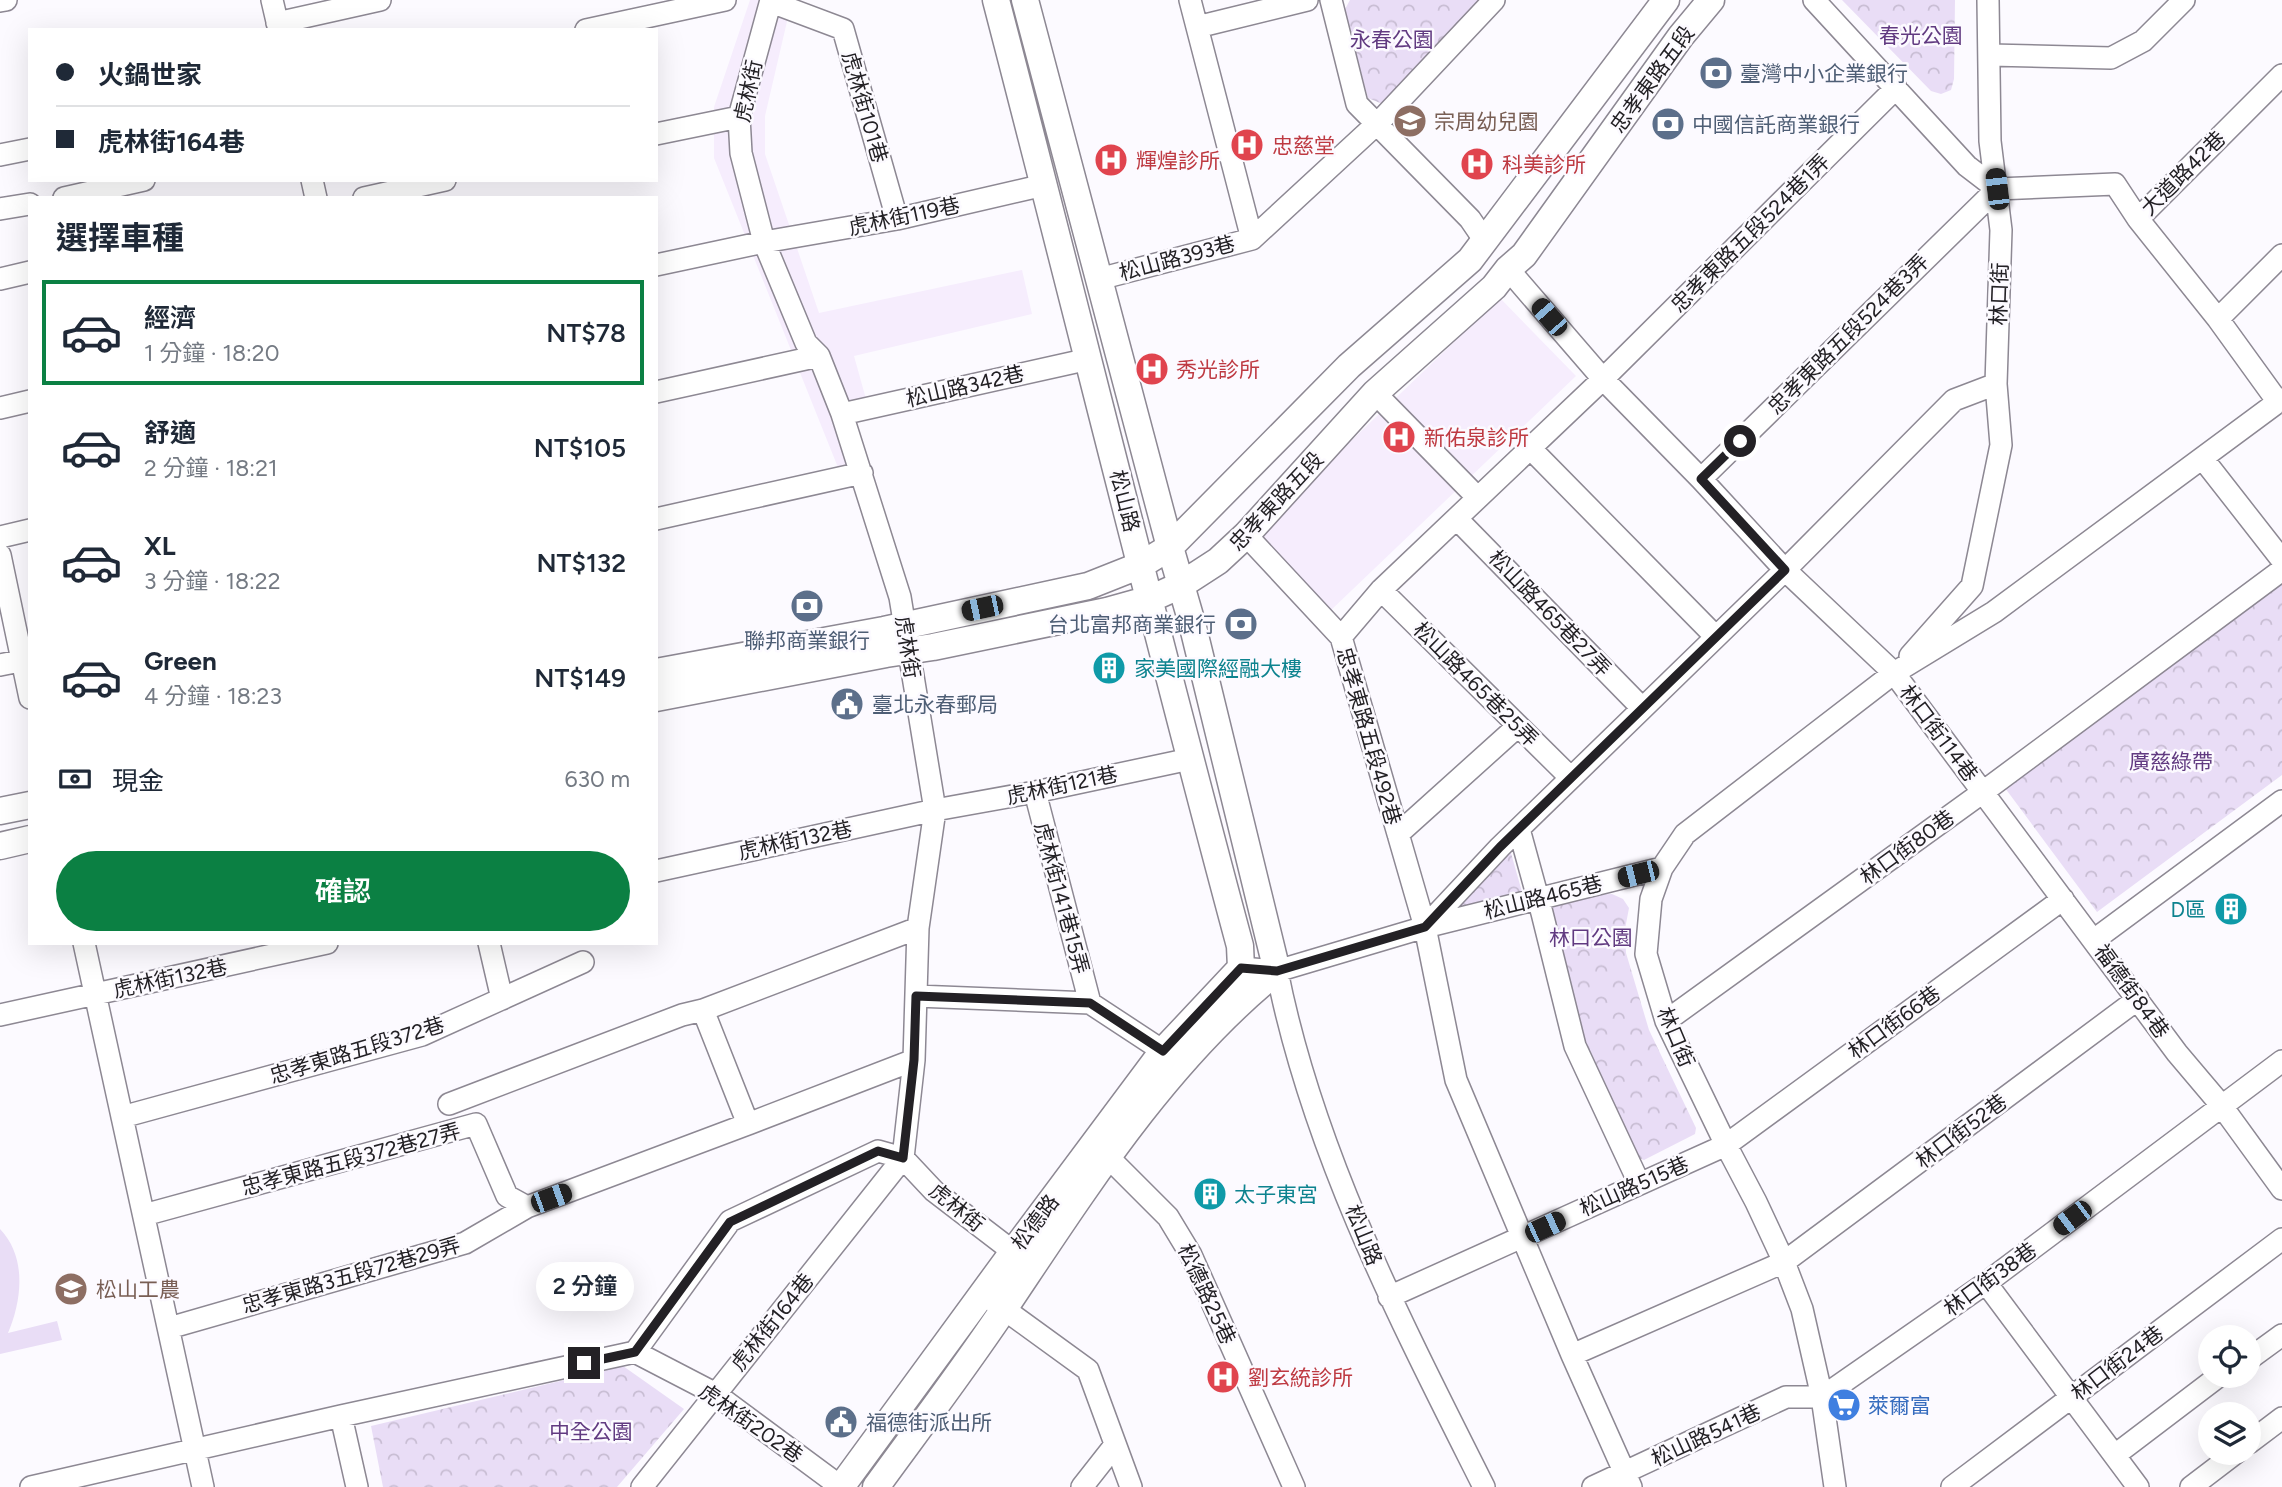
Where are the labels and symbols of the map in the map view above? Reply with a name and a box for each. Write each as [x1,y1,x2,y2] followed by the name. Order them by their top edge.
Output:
[1605,21,1699,137] street label: 忠孝東路五段
[1879,23,1963,48] park label: 春光公園
[1350,27,1434,52] park label: 永春公園
[837,48,893,166] street label: 虎林街101巷
[1697,54,1735,92] bank icon: 臺灣中小企業銀行
[729,58,767,124] street label: 虎林街
[1740,61,1908,86] place label: 臺灣中小企業銀行
[1391,102,1429,140] school or university icon: 宗周幼兒園
[1649,105,1687,143] bank icon: 中國信託商業銀行
[1434,109,1539,134] place label: 宗周幼兒園
[1692,112,1860,137] place label: 中國信託商業銀行
[1228,126,1266,164] hospital icon: 忠慈堂
[2136,126,2230,220] street label: 大道路42巷
[1272,133,1335,158] place label: 忠慈堂
[1092,141,1130,179] hospital icon: 輝煌診所
[1458,145,1496,183] hospital icon: 科美診所
[1136,148,1220,173] place label: 輝煌診所
[1666,149,1834,317] street label: 忠孝東路五段524巷1弄
[1502,152,1586,177] place label: 科美診所
[1985,167,2010,211] car
[846,192,962,240] street label: 虎林街119巷
[1116,231,1238,285] street label: 松山路393巷
[1763,249,1933,419] street label: 忠孝東路五段524巷3弄
[1985,262,2013,326] street label: 林口街
[1528,294,1571,340] car
[1133,350,1171,388] hospital icon: 秀光診所
[1176,357,1260,382] place label: 秀光診所
[904,360,1026,412] street label: 松山路342巷
[1380,418,1418,456] hospital icon: 新佑泉診所
[1424,425,1529,450] place label: 新佑泉診所
[1724,425,1756,457] route start
[1224,446,1328,556] street label: 忠孝東路五段
[1105,467,1145,535] street label: 松山路
[1484,545,1616,681] street label: 松山路465巷27弄
[788,587,826,625] bank icon: 聯邦商業銀行
[960,593,1005,623] car
[1222,605,1260,643] bank icon: 台北富邦商業銀行
[1048,612,1216,637] place label: 台北富邦商業銀行
[891,614,925,680] street label: 虎林街
[1409,617,1543,751] street label: 松山路465巷25弄
[744,628,870,653] place label: 聯邦商業銀行
[1332,644,1406,828] street label: 忠孝東路五段492巷
[1090,649,1128,687] building icon: 家美國際經融大樓
[1134,656,1302,681] place label: 家美國際經融大樓
[1895,680,1983,786] street label: 林口街114巷
[828,685,866,723] public building icon: 臺北永春郵局
[872,692,998,717] place label: 臺北永春郵局
[2129,749,2213,774] park label: 廣慈綠帶
[1004,761,1120,809] street label: 虎林街121巷
[1855,804,1959,890] street label: 林口街80巷
[736,816,854,864] street label: 虎林街132巷
[1030,819,1094,977] street label: 虎林街141巷15弄
[1616,859,1661,889] car
[1481,870,1605,924] street label: 松山路465巷
[2212,890,2250,928] building icon: D區
[2171,897,2206,922] place label: D區
[1549,925,1633,950] park label: 林口公園
[2090,939,2174,1043] street label: 福德街84巷
[111,954,229,1002] street label: 虎林街132巷
[1843,980,1945,1064] street label: 林口街66巷
[1652,1003,1700,1071] street label: 林口街
[267,1012,447,1088] street label: 忠孝東路五段372巷
[1910,1089,2012,1173] street label: 林口街52巷
[239,1118,463,1200] street label: 忠孝東路五段372巷27弄
[1576,1151,1692,1221] street label: 松山路515巷
[1191,1175,1229,1213] building icon: 太子東宮
[925,1177,989,1237] street label: 虎林街
[528,1181,575,1215] car
[1234,1182,1318,1207] place label: 太子東宮
[1006,1189,1064,1255] street label: 松德路
[2049,1197,2096,1239] car
[1341,1201,1387,1269] street label: 松山路
[1522,1209,1569,1245] car
[239,1232,463,1318] street label: 忠孝東路3五段72巷29弄
[1939,1237,2041,1321] street label: 林口街38巷
[1173,1240,1241,1348] street label: 松德路25巷
[535,1262,633,1310] callout: 2 分鐘
[725,1268,819,1376] street label: 虎林街164巷
[52,1270,90,1308] school or university icon: 松山工農
[96,1277,180,1302] place label: 松山工農
[2066,1320,2168,1406] street label: 林口街24巷
[568,1347,600,1379] route end
[1204,1358,1242,1396] hospital icon: 劉玄統診所
[1248,1365,1353,1390] place label: 劉玄統診所
[694,1378,808,1468] street label: 虎林街202巷
[1825,1386,1863,1424] supermarket icon: 萊爾富
[1868,1393,1931,1418] place label: 萊爾富
[1647,1399,1765,1471] street label: 松山路541巷
[822,1403,860,1441] public building icon: 福德街派出所
[866,1410,992,1435] place label: 福德街派出所
[549,1419,633,1444] park label: 中全公園

